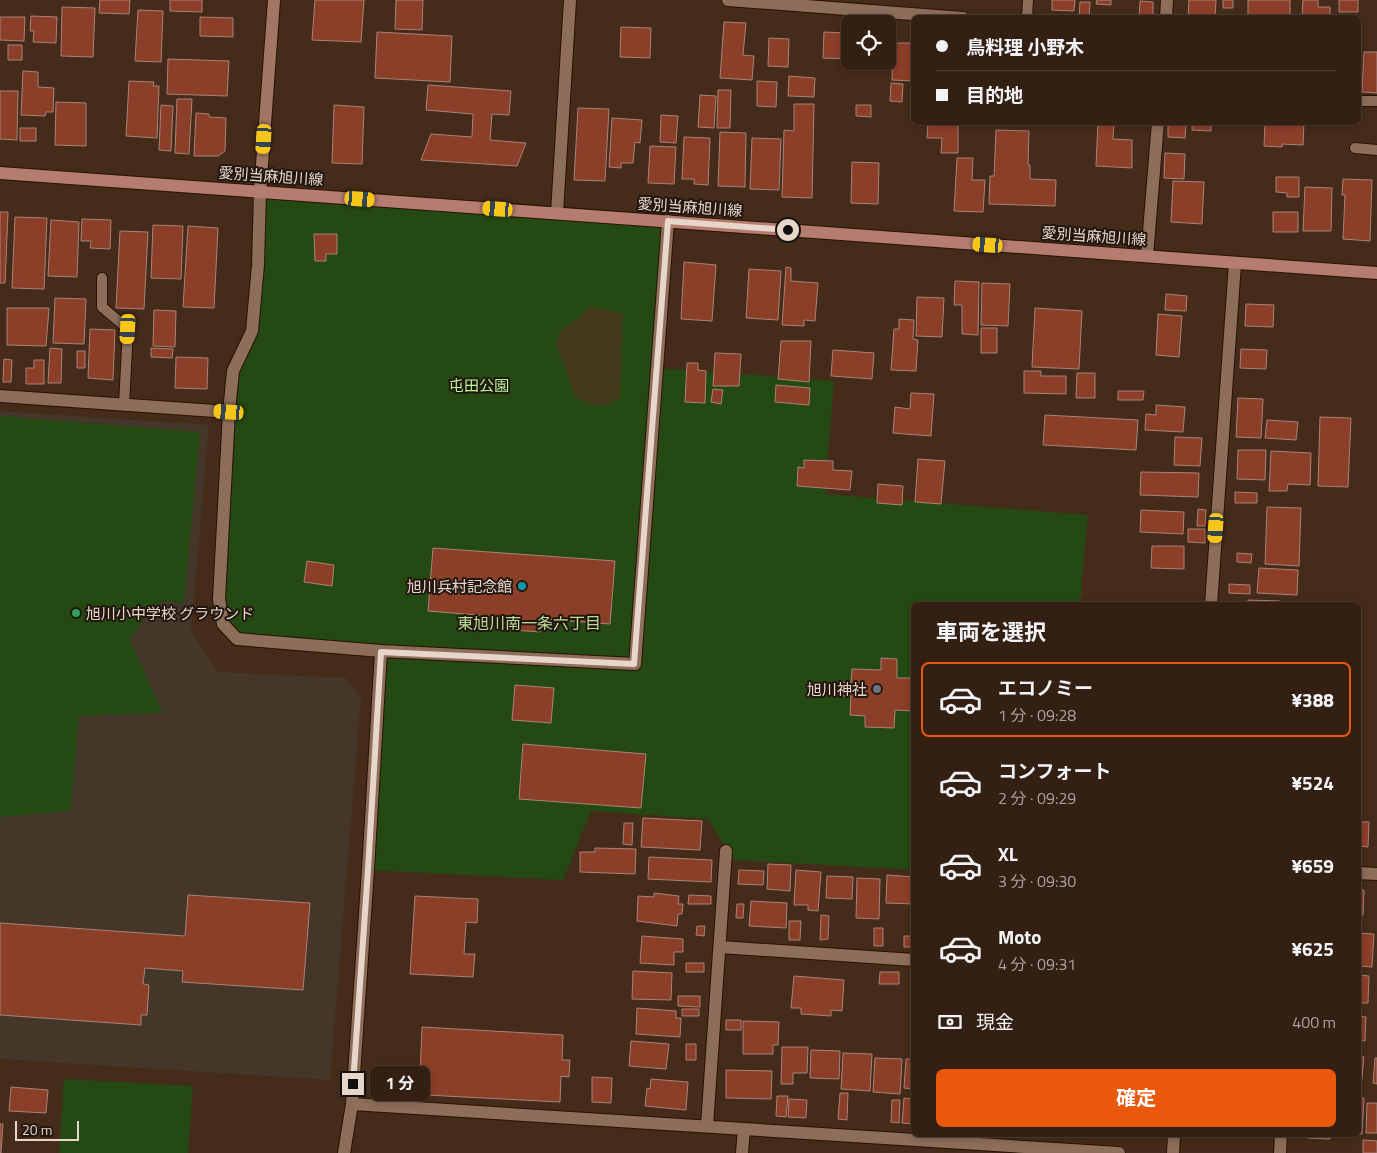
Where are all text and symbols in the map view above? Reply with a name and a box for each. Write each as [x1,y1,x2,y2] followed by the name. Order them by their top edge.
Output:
[841,15,896,70] map controls
[841,15,896,70] button: locate
[966,32,1084,61] text: 鳥料理 小野木
[966,80,1023,109] text: 目的地
[255,124,272,154] car
[218,161,324,191] street label: 愛別当麻旭川線
[344,190,375,208] car
[637,192,743,222] street label: 愛別当麻旭川線
[482,200,513,218] car
[777,219,799,241] route start
[1041,221,1147,251] street label: 愛別当麻旭川線
[972,236,1003,254] car
[119,314,136,344] car
[449,374,509,397] park label: 屯田公園
[213,403,244,421] car
[1207,513,1224,543] car
[407,575,512,598] place label: 旭川兵村記念館
[516,580,528,592] marker: 旭川兵村記念館
[86,602,254,625] place label: 旭川小中学校 グラウンド
[70,607,82,619] marker: 旭川小中学校 グラウンド
[457,611,601,635] district label: 東旭川南一条六丁目
[936,615,1046,649] text: 車両を選択
[998,673,1093,702] text: エコノミー
[938,677,983,722] icon: car
[807,678,867,701] place label: 旭川神社
[871,683,883,695] marker: 旭川神社
[1291,685,1334,714] text: ¥388
[998,703,1076,727] text: 1 分 · 09:28
[998,756,1111,785] text: コンフォート
[938,760,983,805] icon: car
[1291,768,1334,797] text: ¥524
[998,786,1076,810] text: 2 分 · 09:29
[998,839,1018,868] text: XL
[938,843,983,888] icon: car
[1291,851,1334,880] text: ¥659
[998,869,1076,893] text: 3 分 · 09:30
[998,922,1041,951] text: Moto
[938,926,983,971] icon: car
[1291,934,1334,963] text: ¥625
[998,952,1076,976] text: 4 分 · 09:31
[976,1007,1014,1036] text: 現金
[936,1008,964,1036] icon: cash
[1292,1010,1336,1034] text: 400 m
[370,1066,430,1102] callout: 1 分
[936,1069,1336,1127] button: 確定
[386,1071,414,1095] text: 1 分
[342,1073,364,1095] route end
[15,1118,79,1141] scale bar
[22,1119,52,1140] text: 20 m

